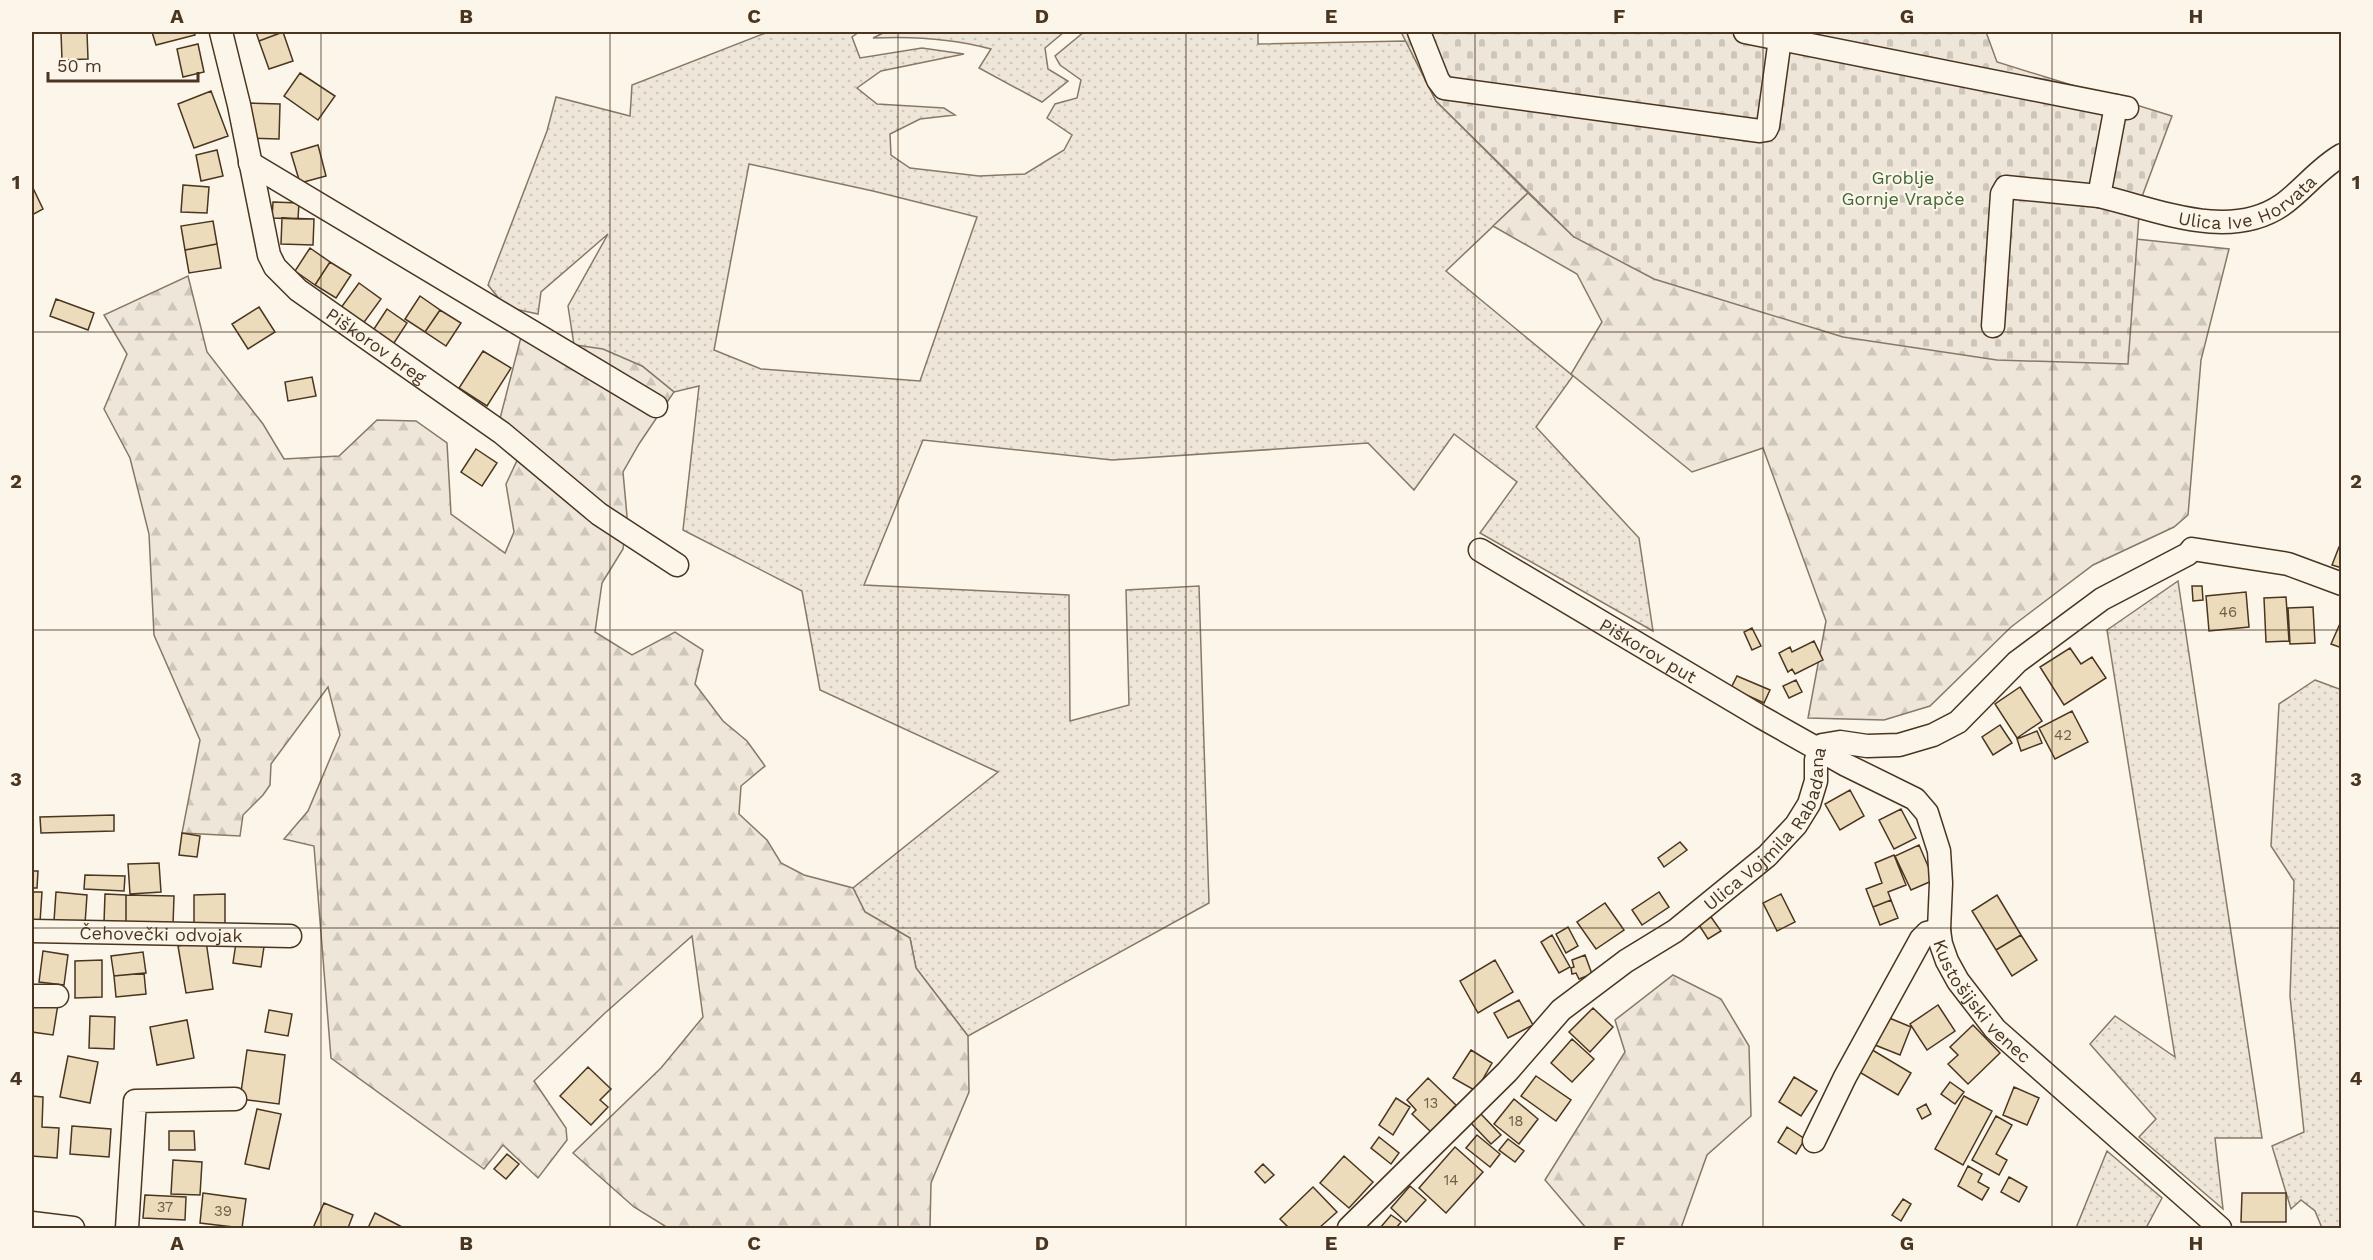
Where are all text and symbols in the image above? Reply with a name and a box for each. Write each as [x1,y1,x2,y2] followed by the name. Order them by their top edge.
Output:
[170,4,184,28] text: A
[459,4,473,28] text: B
[747,4,761,28] text: C
[1035,4,1049,28] text: D
[1325,4,1337,28] text: E
[1613,4,1625,28] text: F
[1900,4,1914,28] text: G
[2189,4,2203,28] text: H
[48,45,198,83] scale bar
[57,55,102,76] text: 50 m
[1841,167,1965,209] park label: Groblje Gornje Vrapče
[12,170,20,194] text: 1
[2177,170,2320,233] street label: Ulica Ive Horvata
[2352,170,2360,194] text: 1
[322,303,431,388] street label: Piškorov breg
[10,469,22,493] text: 2
[2350,469,2362,493] text: 2
[2219,603,2237,621] house number: 46
[1596,613,1701,687] street label: Piškorov put
[2054,726,2072,744] house number: 42
[1699,744,1830,914] street label: Ulica Vojmila Rabadana
[10,767,22,791] text: 3
[2350,767,2362,791] text: 3
[79,921,243,946] street label: Čehovečki odvojak
[1930,936,2036,1067] street label: Kustošijski venec
[10,1066,23,1090] text: 4
[2350,1066,2363,1090] text: 4
[1424,1094,1438,1112] house number: 13
[1508,1112,1524,1130] house number: 18
[1443,1171,1459,1189] house number: 14
[157,1198,173,1216] house number: 37
[214,1202,232,1220] house number: 39
[170,1231,184,1255] text: A
[459,1231,473,1255] text: B
[747,1231,761,1255] text: C
[1035,1231,1049,1255] text: D
[1325,1231,1337,1255] text: E
[1613,1231,1625,1255] text: F
[1900,1231,1914,1255] text: G
[2189,1231,2203,1255] text: H

